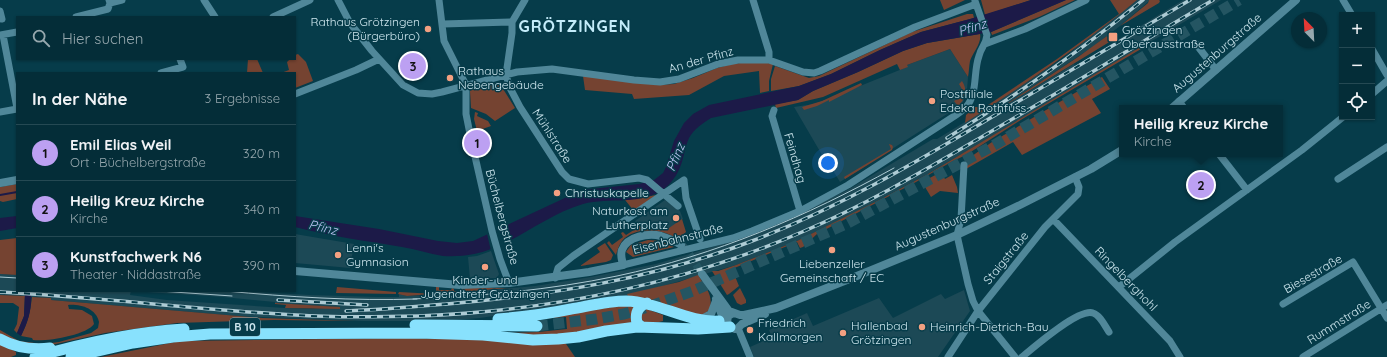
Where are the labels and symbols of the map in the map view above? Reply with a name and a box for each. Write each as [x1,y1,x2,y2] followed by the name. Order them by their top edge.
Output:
[1169,10,1265,95] street label: Augustenburgstraße
[1291,12,1327,48] north arrow
[310,14,420,43] place label: Rathaus Grötzingen (Bürgerbüro)
[956,15,990,39] water label: Pfinz
[519,16,631,36] district label: GRÖTZINGEN
[1122,22,1205,51] place label: Grötzingen Oberausstraße
[423,24,433,34] marker: Rathaus Grötzingen (Bürgerbüro)
[1107,31,1119,43] marker: Grötzingen Oberausstraße
[667,43,735,76] street label: An der Pfinz
[400,51,426,81] pin: 3
[458,63,544,92] place label: Rathaus Nebengebäude
[445,73,455,83] marker: Rathaus Nebengebäude
[940,86,1027,115] place label: Postfiliale Edeka Rothfuss
[927,96,937,106] marker: Postfiliale Edeka Rothfuss
[529,106,576,166] street label: Mühlstraße
[464,128,490,158] pin: 1
[781,131,810,185] street label: Feindhag
[662,139,689,173] water label: Pfinz
[818,153,838,173] your location
[482,167,523,267] street label: Büchelbergstraße
[1188,170,1214,200] pin: 2
[565,185,649,200] place label: Christuskapelle
[552,188,562,198] marker: Christuskapelle
[892,194,1002,253] street label: Augustenburgstraße
[592,203,668,232] place label: Naturkost am Lutherplatz
[671,213,681,223] marker: Naturkost am Lutherplatz
[307,216,341,238] water label: Pfinz
[631,220,725,257] street label: Eisenbahnstraße
[980,228,1032,287] street label: Staigstraße
[346,240,409,269] place label: Lenni's Gymnasion
[1092,243,1161,314] street label: Ringelberghohl
[827,245,837,255] marker: Liebenzeller Gemeinschaft / EC
[333,250,343,260] marker: Lenni's Gymnasion
[1281,251,1345,296] street label: Biesestraße
[780,256,884,285] place label: Liebenzeller Gemeinschaft / EC
[480,262,490,272] marker: Kinder- und Jugendtreff Grötzingen
[420,272,550,301] place label: Kinder- und Jugendtreff Grötzingen
[1304,296,1373,347] street label: Rummstraße
[758,315,823,344] place label: Friedrich Kallmorgen
[230,318,260,336] road number: B 10
[851,318,912,347] place label: Hallenbad Grötzingen
[930,319,1049,334] place label: Heinrich-Dietrich-Bau
[917,322,927,332] marker: Heinrich-Dietrich-Bau
[745,325,755,335] marker: Friedrich Kallmorgen
[838,328,848,338] marker: Hallenbad Grötzingen

